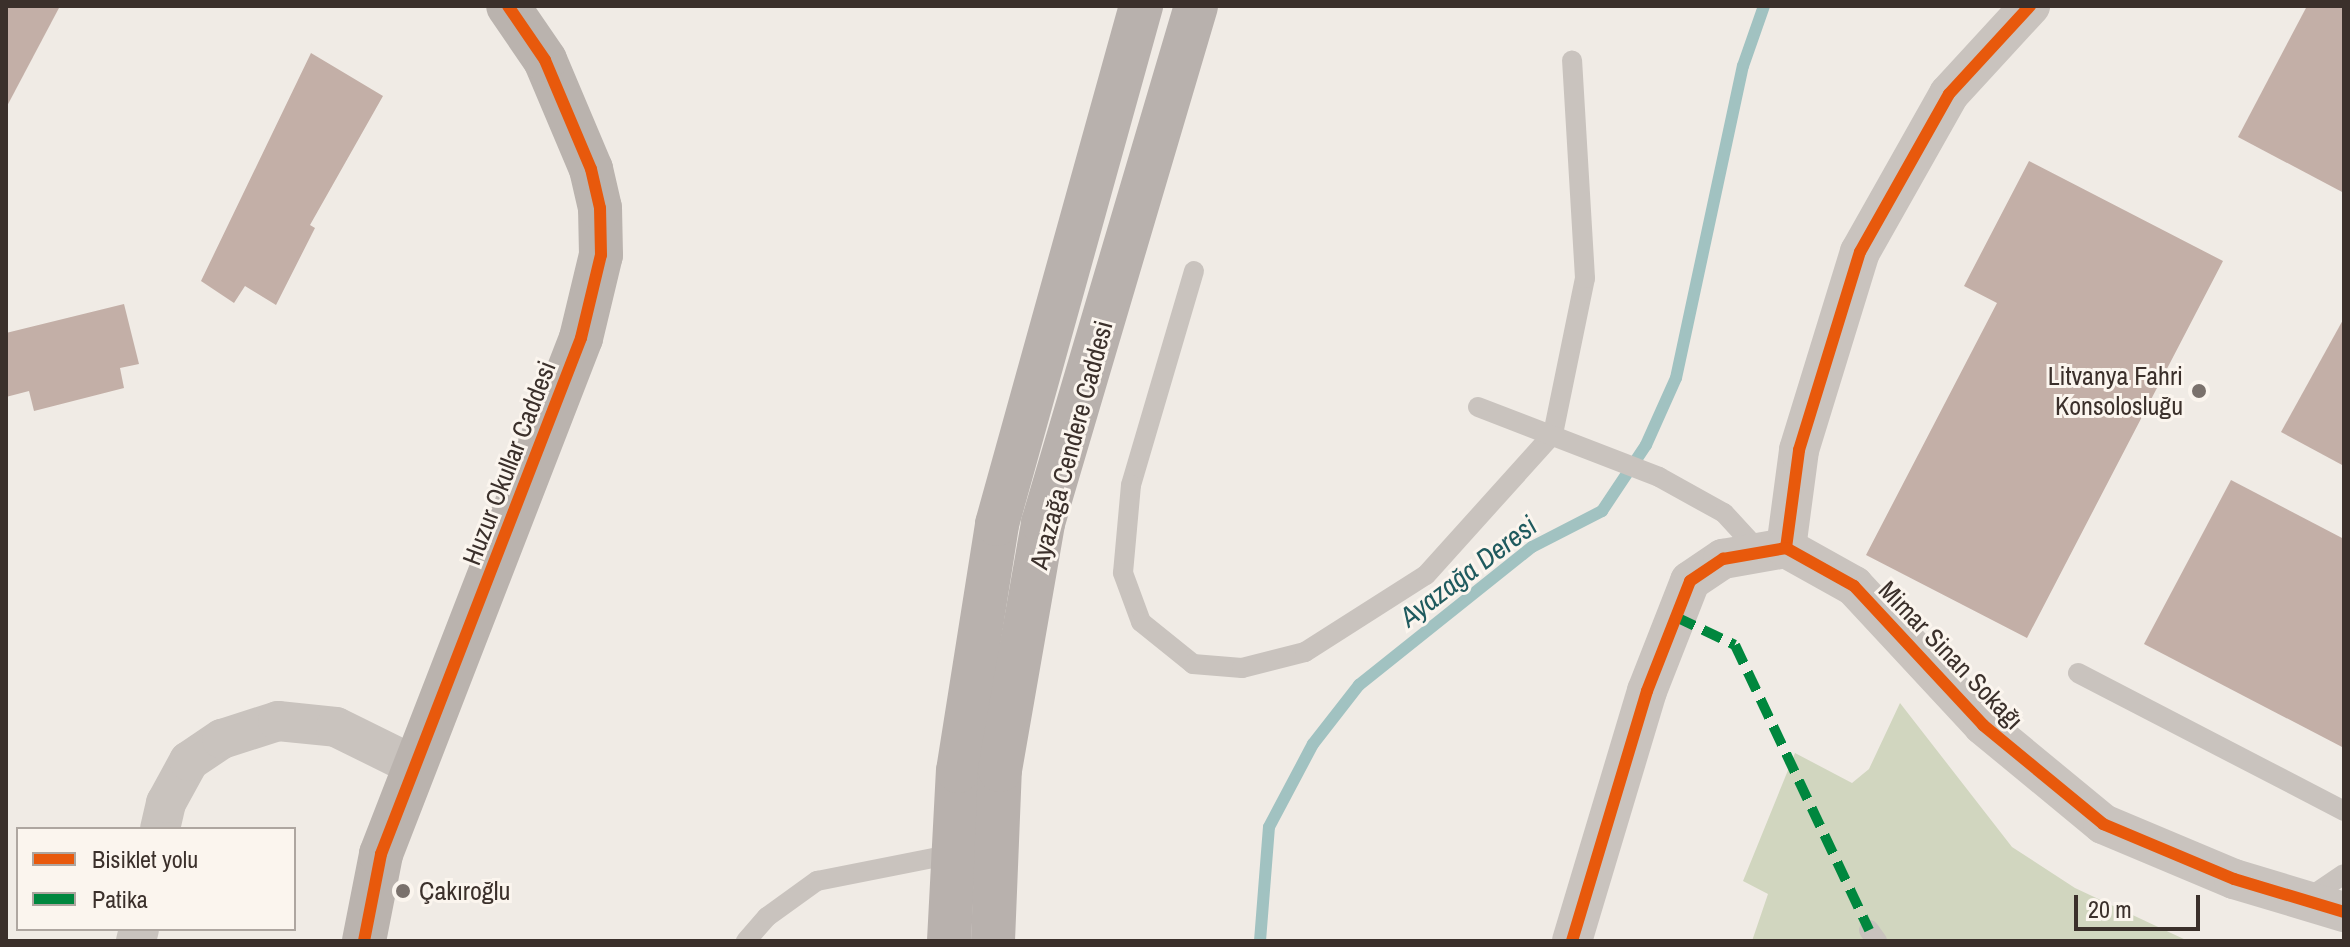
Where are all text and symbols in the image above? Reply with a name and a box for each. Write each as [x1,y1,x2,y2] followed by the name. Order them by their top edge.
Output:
[1023,318,1119,572] street label: Ayazağa Cendere Caddesi
[456,357,562,569] street label: Huzur Okullar Caddesi
[2048,360,2183,422] place label: Litvanya Fahri Konsolosluğu
[2190,382,2208,400] marker: Litvanya Fahri Konsolosluğu
[1393,509,1543,633] water label: Ayazağa Deresi
[1872,574,2030,736] street label: Mimar Sinan Sokağı
[16,827,296,931] legend
[92,843,198,875] text: Bisiklet yolu
[419,875,510,907] place label: Çakıroğlu
[2078,879,2204,929] scale bar
[394,882,412,900] marker: Çakıroğlu
[92,883,148,915] text: Patika
[2088,893,2132,925] text: 20 m

